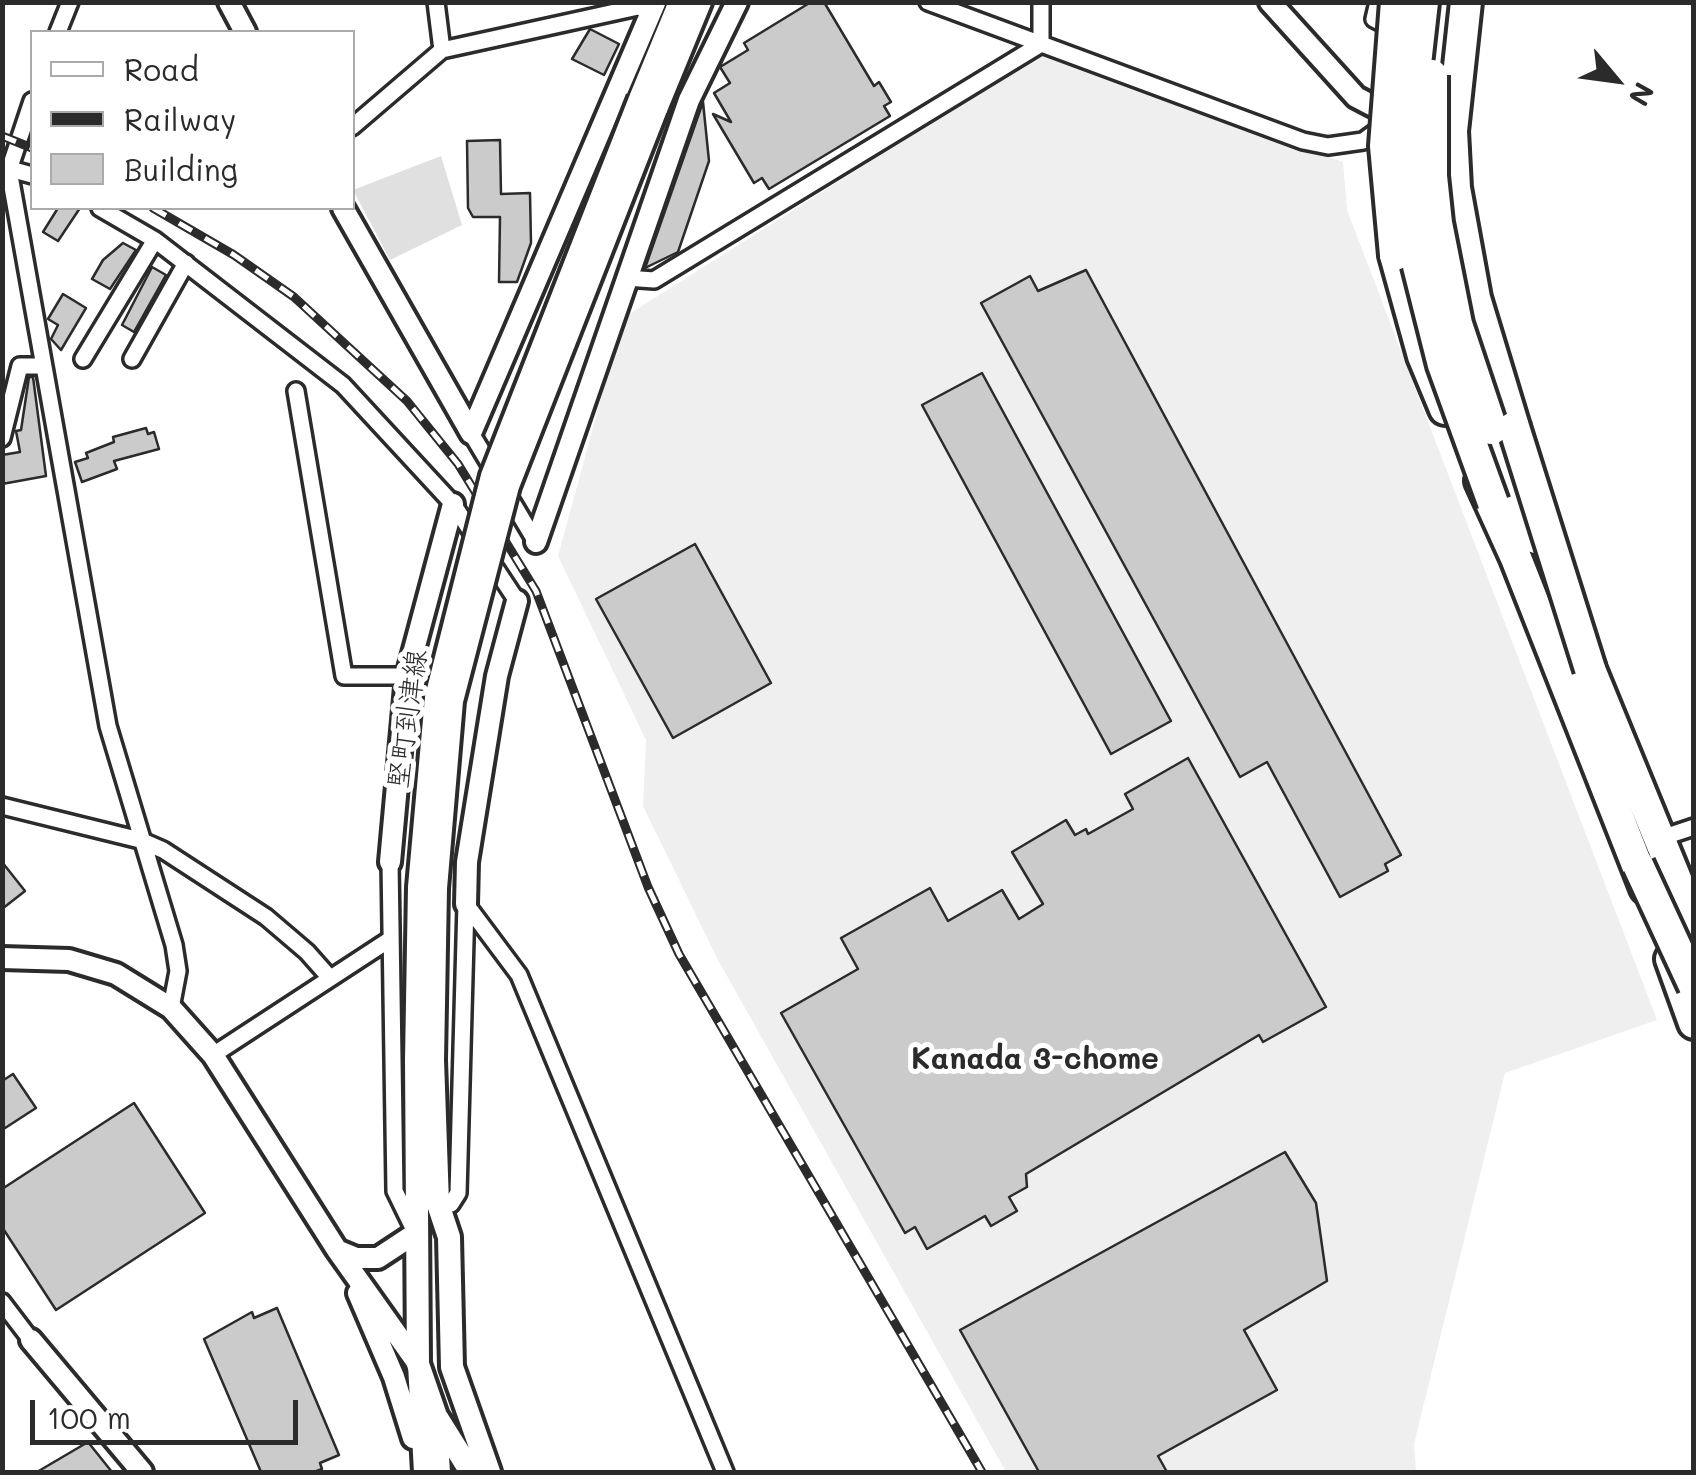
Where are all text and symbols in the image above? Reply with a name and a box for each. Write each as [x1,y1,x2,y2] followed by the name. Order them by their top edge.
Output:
[30,30,355,210] legend
[1566,30,1666,130] north arrow
[124,49,199,89] text: Road
[1621,77,1663,113] text: N
[124,99,236,139] text: Railway
[124,149,238,189] text: Building
[382,647,434,791] street label: 堅町到津線
[911,1042,1159,1078] district label: Kanada 3-chome
[35,1380,302,1442] scale bar
[47,1397,131,1437] text: 100 m

